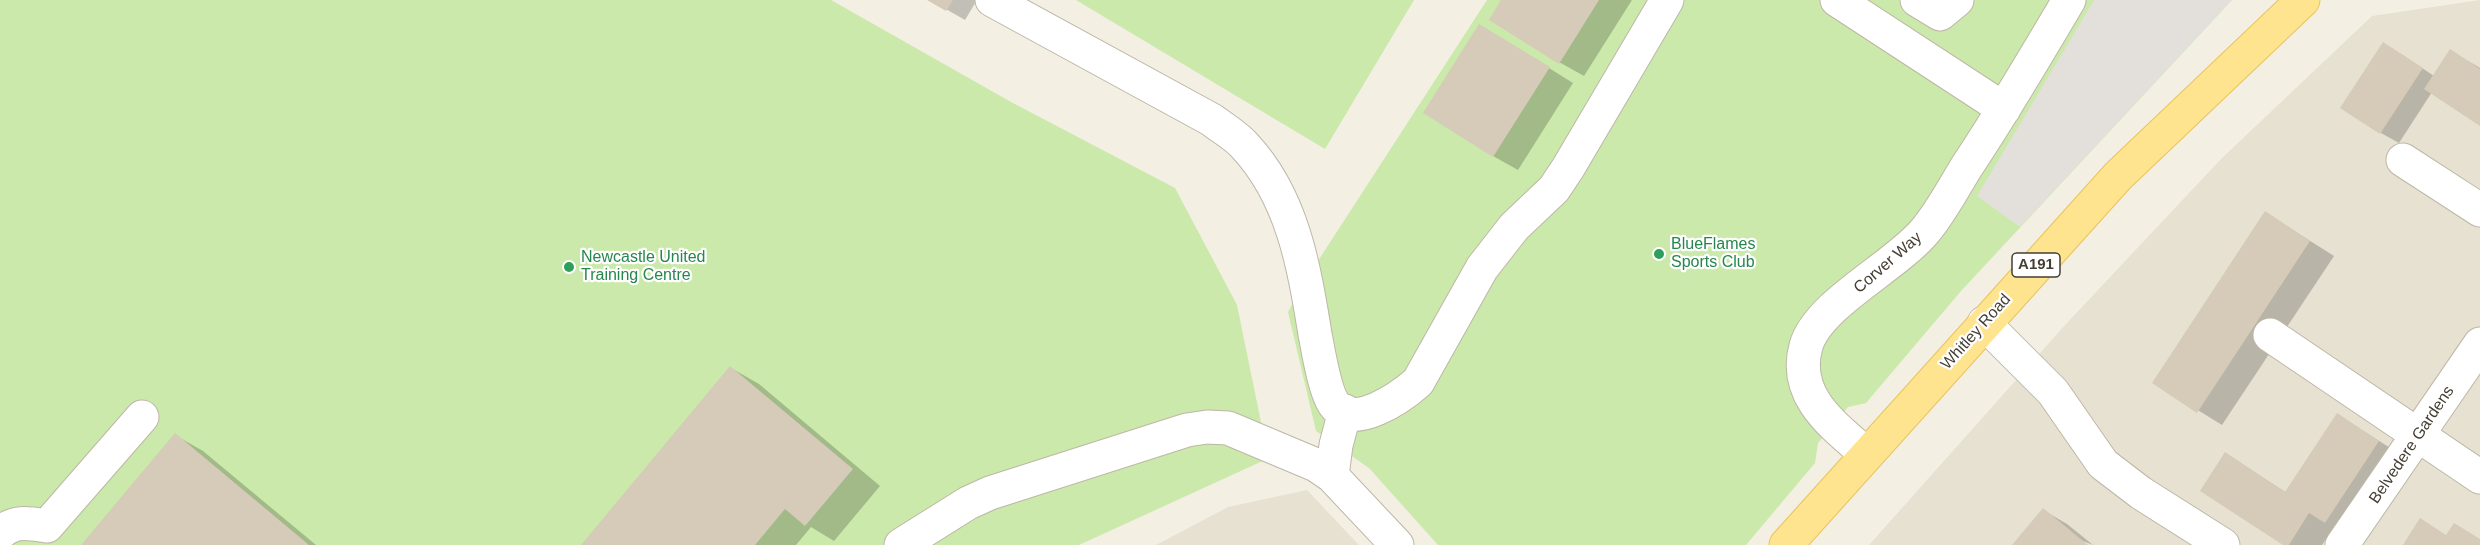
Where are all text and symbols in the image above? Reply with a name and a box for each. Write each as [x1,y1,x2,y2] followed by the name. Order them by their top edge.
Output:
[1850,228,1926,298] street label: Corver Way
[1671,235,1755,273] place label: BlueFlames Sports Club
[1652,247,1666,261] marker: BlueFlames Sports Club
[581,248,706,286] place label: Newcastle United Training Centre
[2012,253,2060,277] road number: A191
[562,260,576,274] marker: Newcastle United Training Centre
[1937,290,2015,374] street label: Whitley Road
[2365,382,2459,508] street label: Belvedere Gardens

